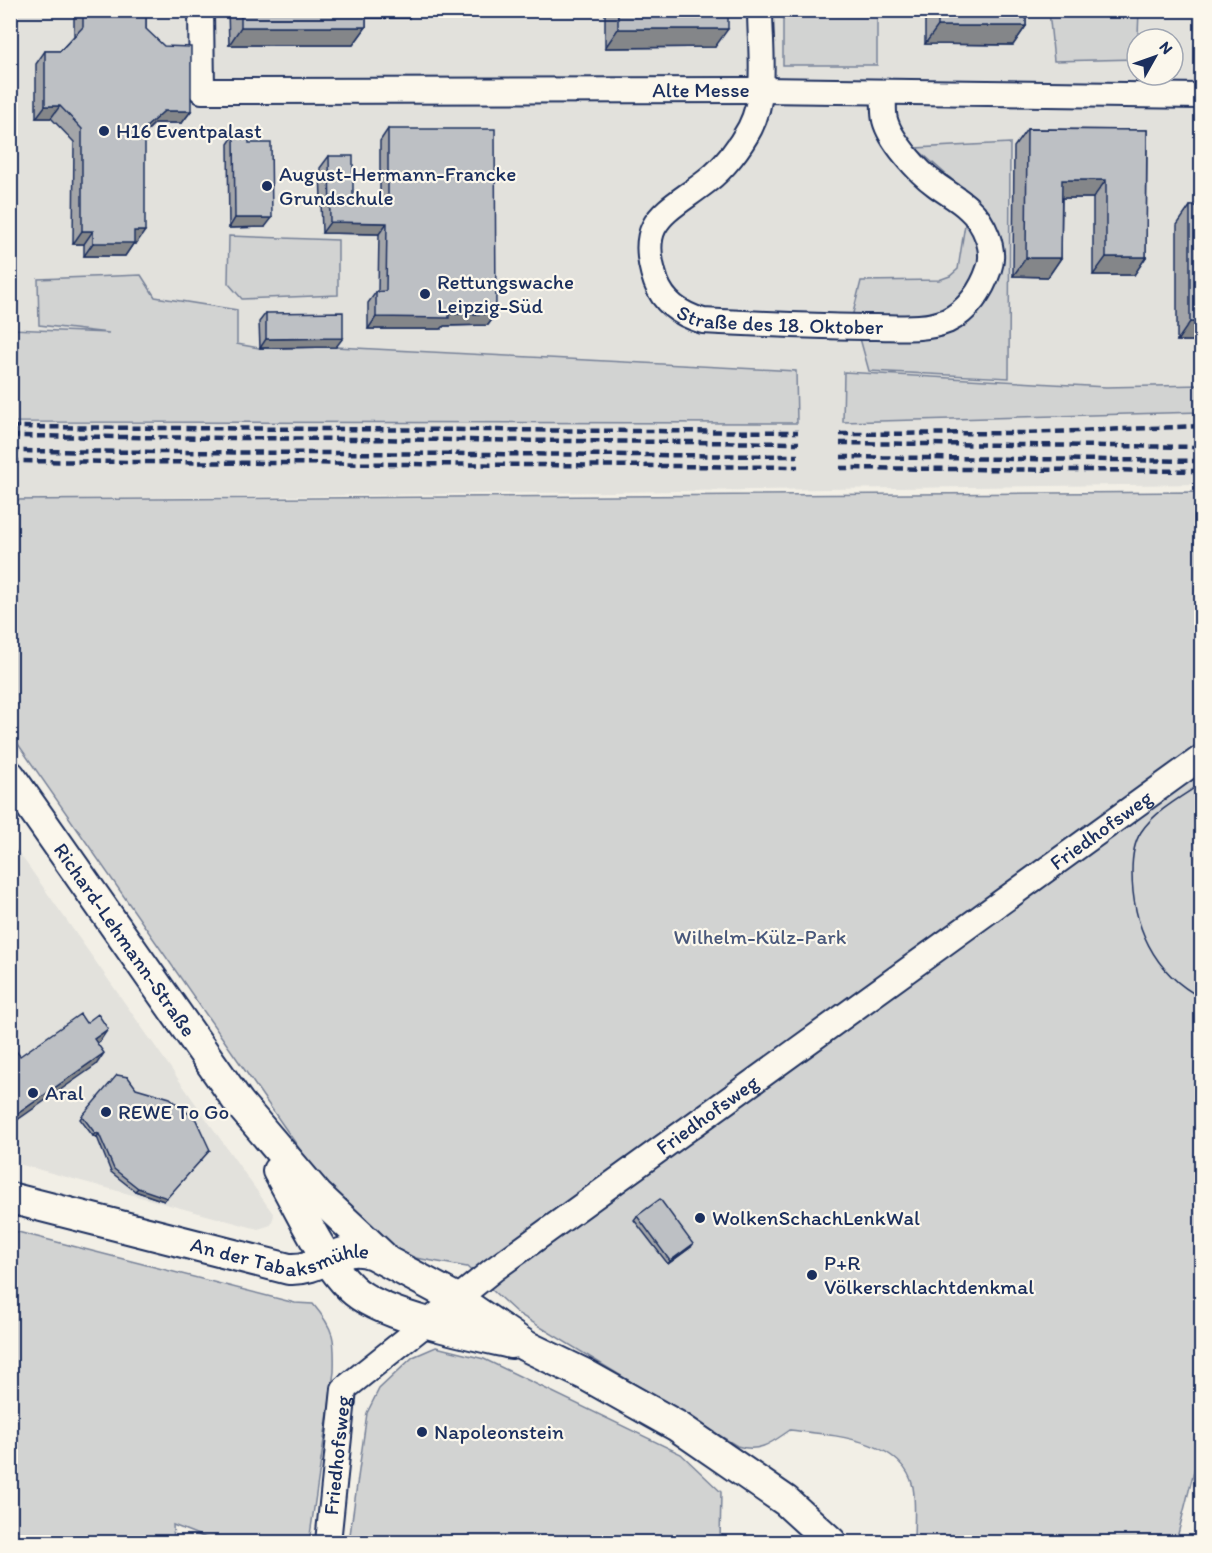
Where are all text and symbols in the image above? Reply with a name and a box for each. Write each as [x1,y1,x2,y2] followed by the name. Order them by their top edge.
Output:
[1125,27,1185,87] north arrow
[1155,37,1177,58] text: N
[652,77,750,102] street label: Alte Messe
[116,118,262,143] place label: H16 Eventpalast
[97,124,111,138] marker: H16 Eventpalast
[279,161,516,210] place label: August-Hermann-Francke Grundschule
[260,179,274,193] marker: August-Hermann-Francke Grundschule
[437,269,574,318] place label: Rettungswache Leipzig-Süd
[418,287,432,301] marker: Rettungswache Leipzig-Süd
[673,299,884,339] street label: Straße des 18. Oktober
[1045,784,1157,875] street label: Friedhofsweg
[49,838,202,1041] street label: Richard-Lehmann-Straße
[674,924,847,949] park label: Wilhelm-Külz-Park
[651,1069,763,1160] street label: Friedhofsweg
[45,1080,84,1105] place label: Aral
[26,1086,40,1100] marker: Aral
[118,1099,229,1124] place label: REWE To Go
[99,1105,113,1119] marker: REWE To Go
[712,1205,920,1230] place label: WolkenSchachLenkWal
[693,1211,707,1225] marker: WolkenSchachLenkWal
[188,1231,372,1281] street label: An der Tabaksmühle
[824,1250,1034,1299] place label: P+R Völkerschlachtdenkmal
[805,1268,819,1282] marker: P+R Völkerschlachtdenkmal
[318,1394,355,1516] street label: Friedhofsweg
[434,1419,564,1444] place label: Napoleonstein
[415,1425,429,1439] marker: Napoleonstein

